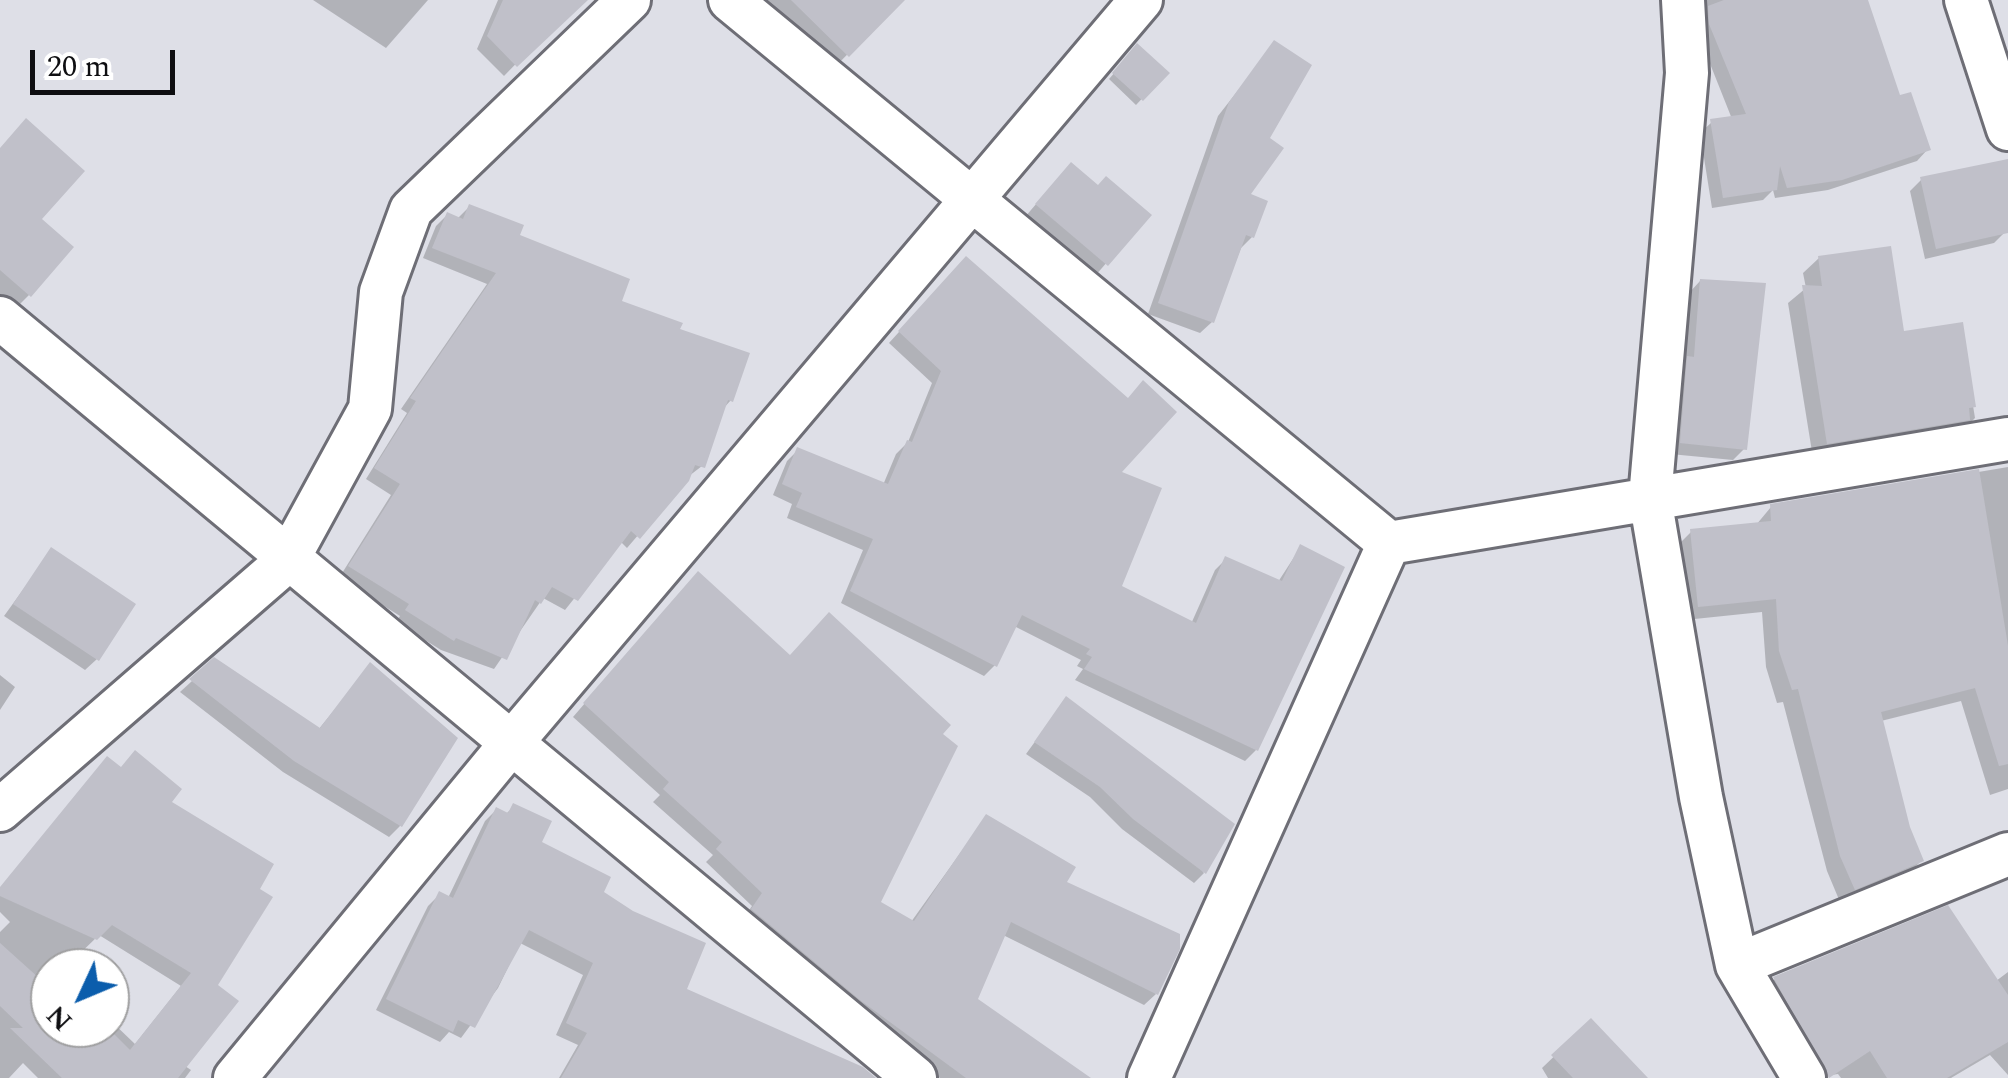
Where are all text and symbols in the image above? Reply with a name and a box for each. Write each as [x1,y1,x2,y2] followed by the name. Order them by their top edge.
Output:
[35,30,180,92] scale bar
[47,44,110,90] text: 20 m
[30,948,130,1048] north arrow
[36,995,83,1041] text: N

